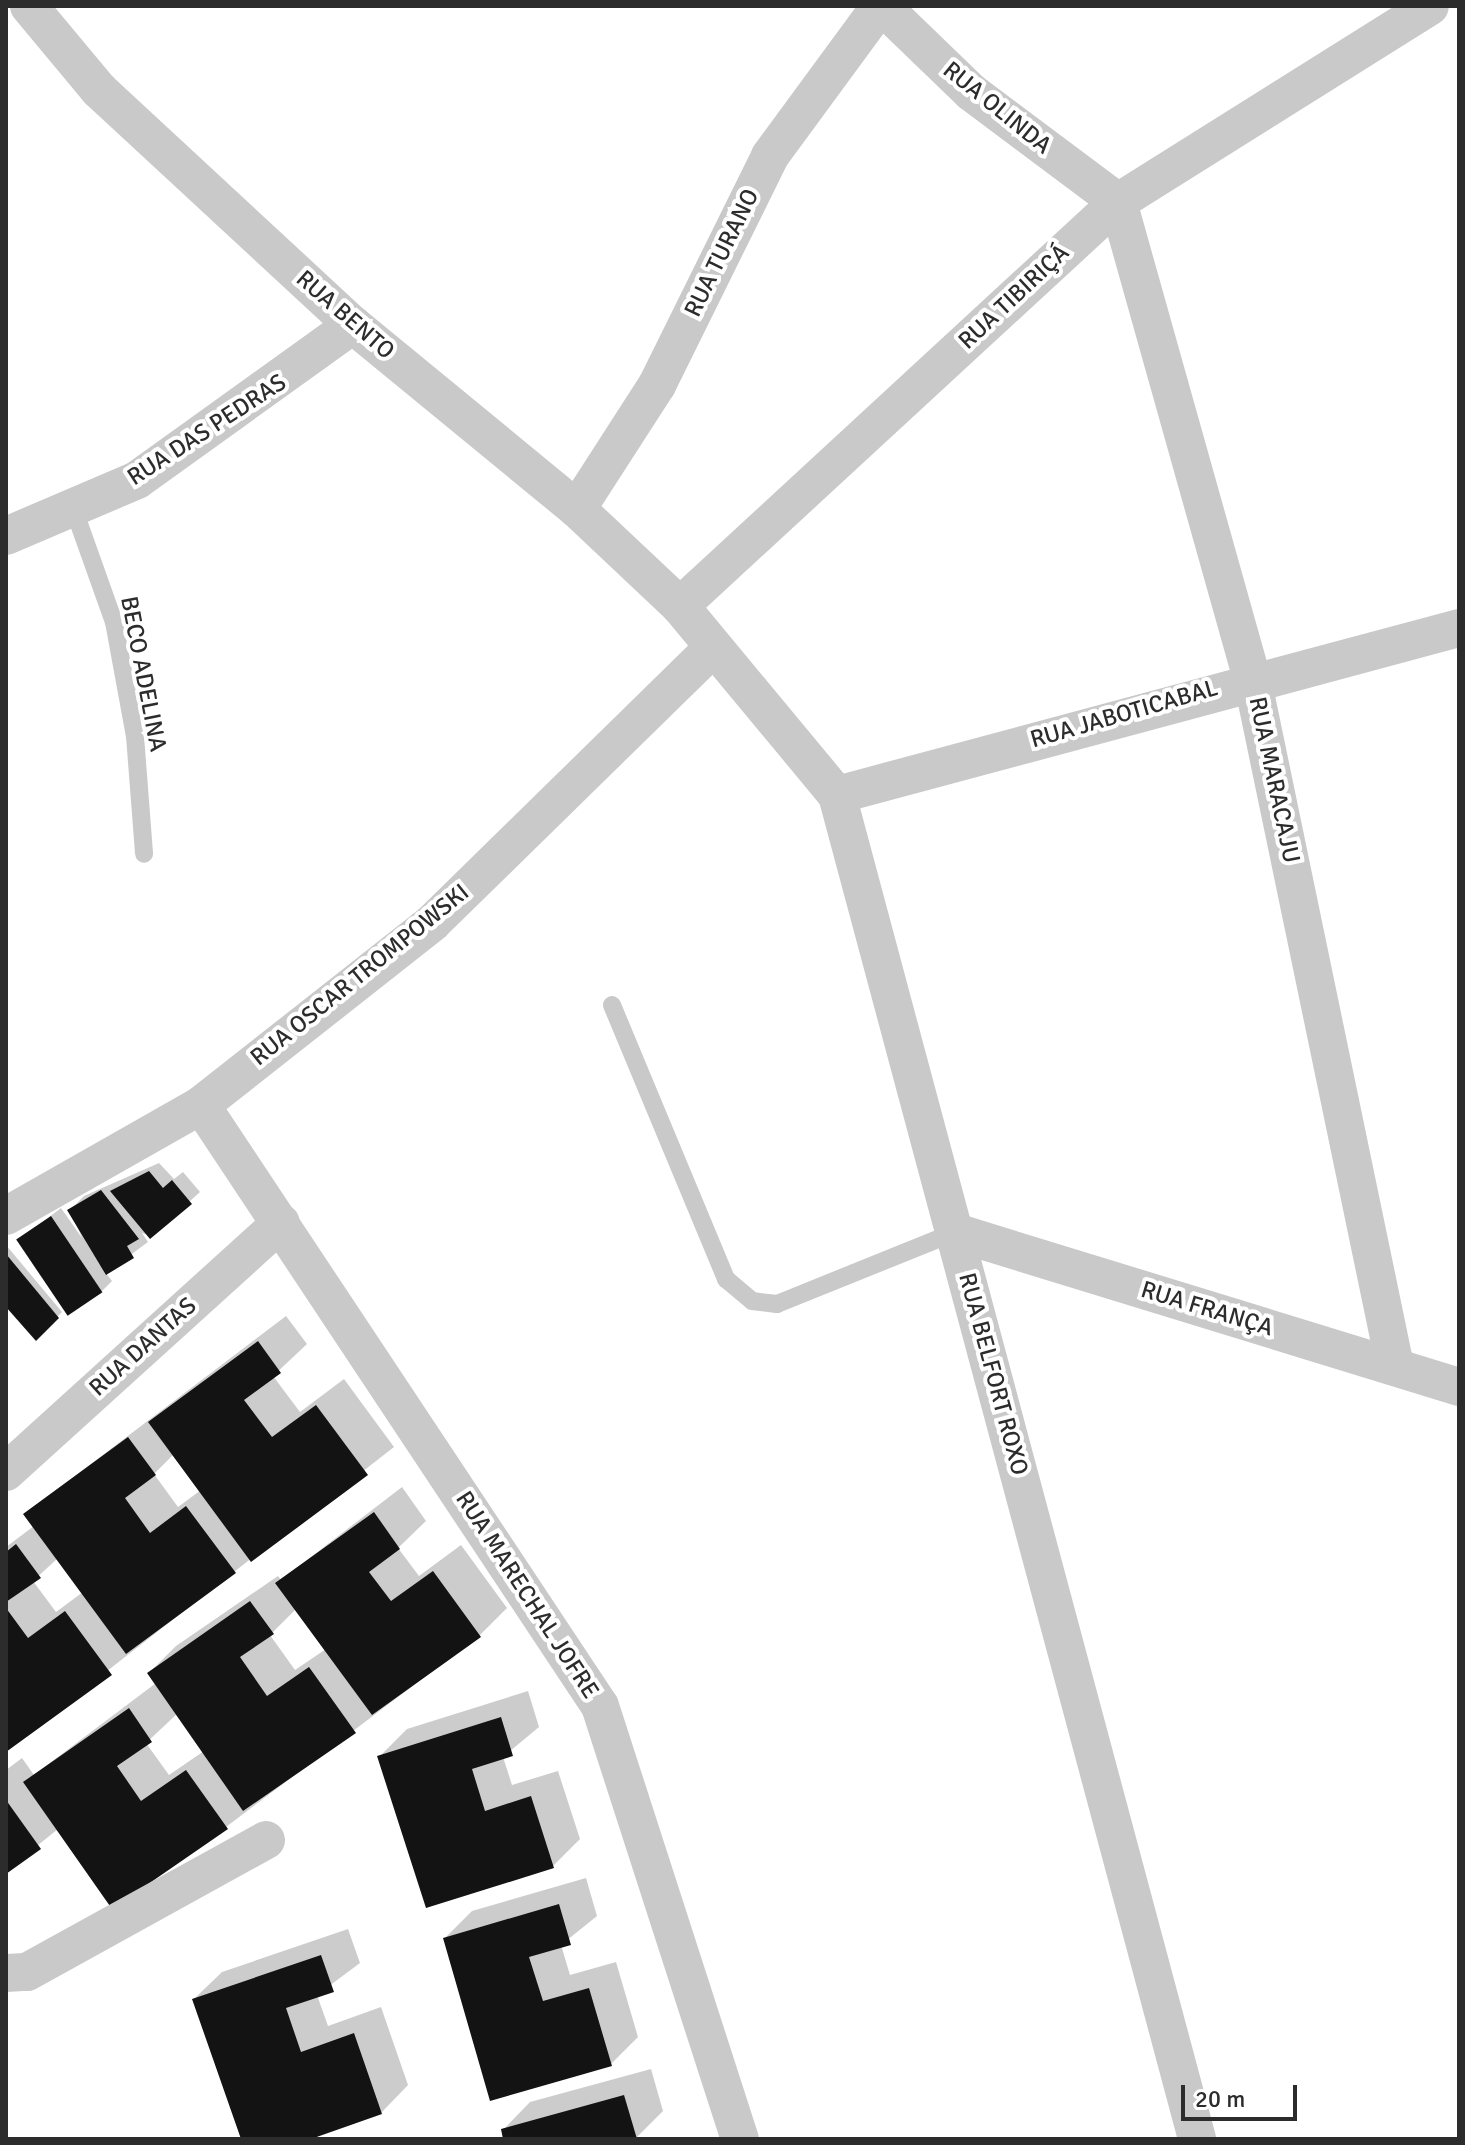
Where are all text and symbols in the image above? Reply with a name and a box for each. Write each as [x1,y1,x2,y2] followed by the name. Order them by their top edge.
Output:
[937,56,1057,160] street label: RUA OLINDA
[679,184,765,322] street label: RUA TURANO
[953,239,1075,355] street label: RUA TIBIRIÇÁ
[290,264,400,366] street label: RUA BENTO
[122,368,292,492] street label: RUA DAS PEDRAS
[114,594,172,754] street label: BECO ADELINA
[1027,673,1221,755] street label: RUA JABOTICABAL
[1242,694,1306,866] street label: RUA MARACAJU
[245,878,475,1072] street label: RUA OSCAR TROMPOWSKI
[952,1270,1034,1478] street label: RUA BELFORT ROXO
[1137,1275,1277,1343] street label: RUA FRANÇA
[84,1291,202,1403] street label: RUA DANTAS
[449,1486,605,1704] street label: RUA MARECHAL JOFRE
[1185,2069,1301,2119] scale bar
[1195,2084,1245,2114] text: 20 m

